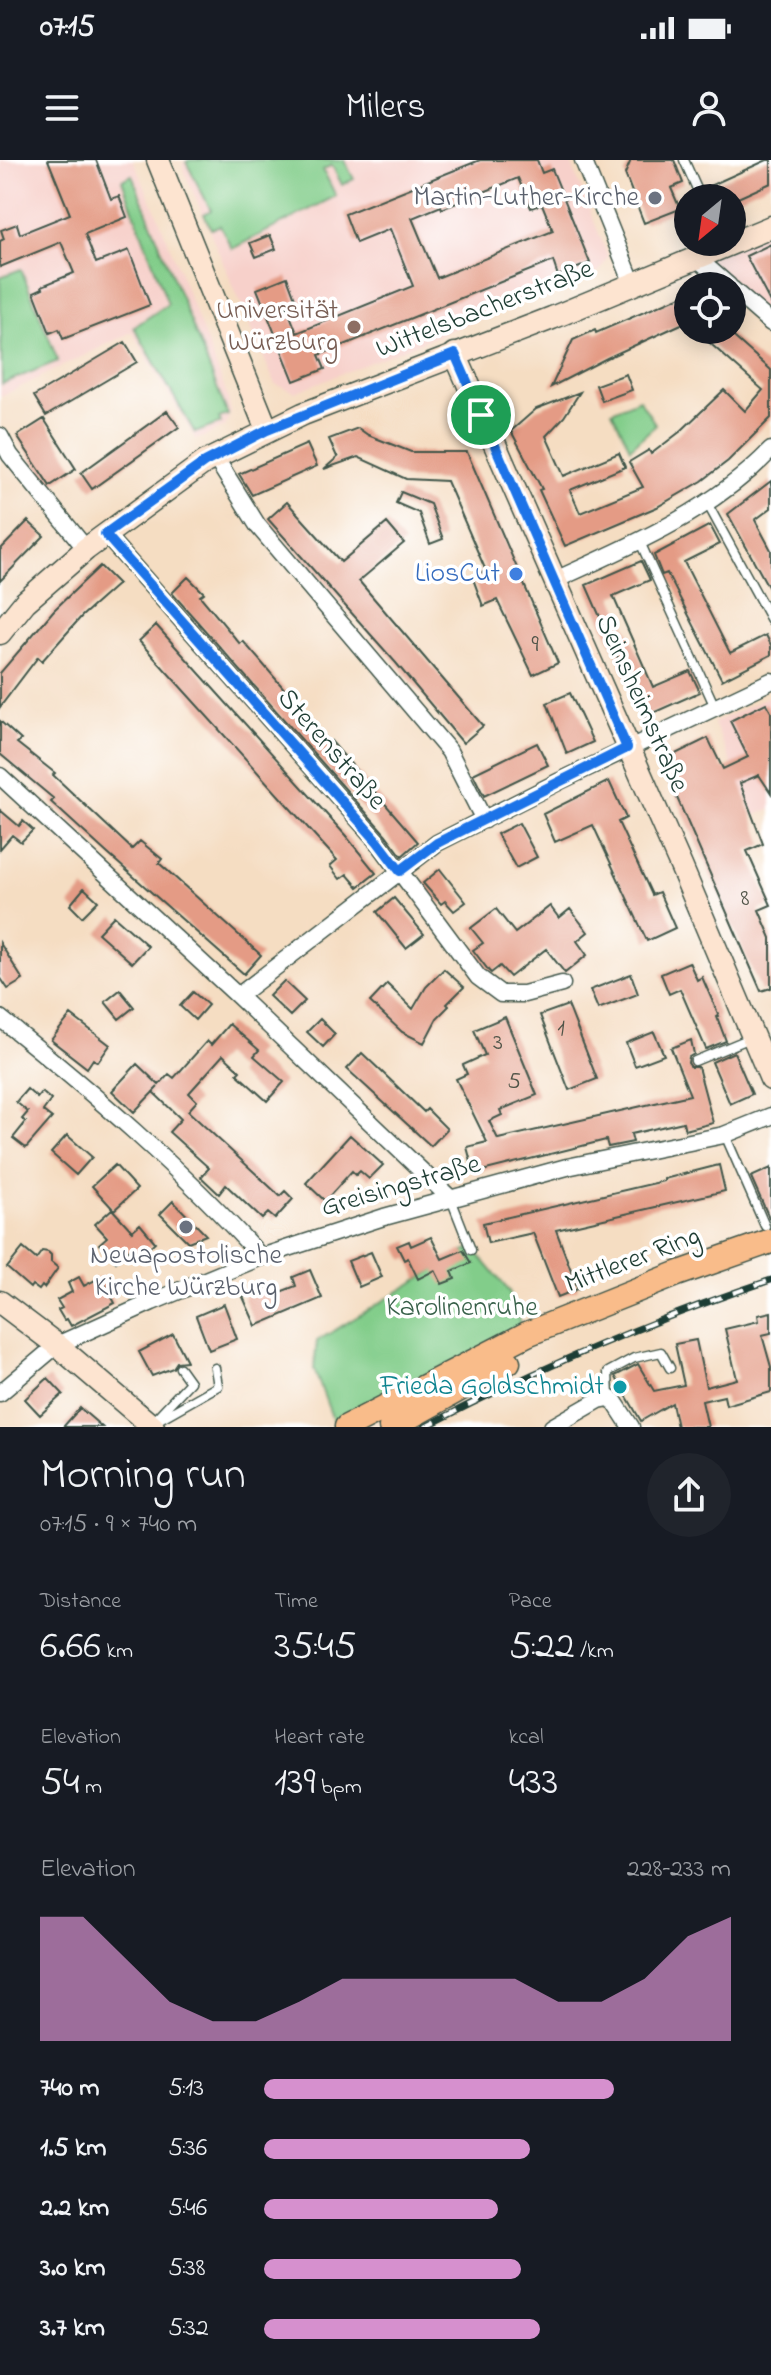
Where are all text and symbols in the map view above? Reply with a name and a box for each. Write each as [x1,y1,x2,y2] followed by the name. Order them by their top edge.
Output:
[40,6,95,50] text: 07:15
[346,82,426,135] text: Milers
[40,86,84,130] icon: menu
[687,86,731,130] icon: person
[413,178,639,219] place label: Martin-Luther-Kirche
[674,184,746,256] north arrow
[674,184,746,344] map controls
[646,189,664,207] marker: Martin-Luther-Kirche
[370,249,600,370] street label: Wittelsbacherstraße
[674,272,746,344] button: locate
[216,291,338,364] place label: Universität Würzburg
[345,318,363,336] marker: Universität Würzburg
[447,381,515,449] pin
[459,393,503,437] icon: arrive
[415,554,500,595] place label: LiosCut
[507,565,525,583] marker: LiosCut
[583,608,699,800] street label: Seinsheimstraße
[531,628,539,663] house number: 9
[266,680,396,820] street label: Sterenstraße
[741,882,750,917] house number: 8
[557,1012,565,1047] house number: 1
[493,1026,503,1061] house number: 3
[507,1065,521,1100] house number: 5
[316,1145,486,1229] street label: Greisingstraße
[559,1216,707,1306] street label: Mittlerer Ring
[177,1218,195,1236] marker: Neuapostolische Kirche Würzburg
[90,1236,282,1309] place label: Neuapostolische Kirche Würzburg
[386,1288,538,1329] park label: Karolinenruhe
[379,1367,604,1408] place label: Frieda Goldschmidt
[611,1378,629,1396] marker: Frieda Goldschmidt
[40,1444,246,1508] text: Morning run
[647,1453,731,1537] button: share
[40,1506,197,1544] text: 07:15 · 9 × 740 m
[40,1586,121,1618] text: Distance
[274,1586,318,1618] text: Time
[509,1586,552,1618] text: Pace
[40,1618,101,1677] text: 6.66
[274,1618,357,1677] text: 35:45
[509,1618,575,1677] text: 5:22
[101,1636,133,1668] text: km
[575,1636,614,1668] text: /km
[40,1722,121,1754] text: Elevation
[274,1722,365,1754] text: Heart rate
[509,1722,544,1754] text: kcal
[40,1754,79,1813] text: 54
[274,1754,316,1813] text: 139
[509,1754,558,1813] text: 433
[79,1772,102,1804] text: m
[316,1772,362,1804] text: bpm
[40,1851,136,1889] text: Elevation
[627,1851,731,1889] text: 228–233 m
[40,2070,99,2108] text: 740 m
[168,2070,204,2108] text: 5:13
[40,2130,107,2168] text: 1.5 km
[168,2130,207,2168] text: 5:36
[40,2190,109,2228] text: 2.2 km
[168,2190,207,2228] text: 5:46
[40,2250,105,2288] text: 3.0 km
[168,2250,206,2288] text: 5:38
[40,2310,105,2348] text: 3.7 km
[168,2310,209,2348] text: 5:32

